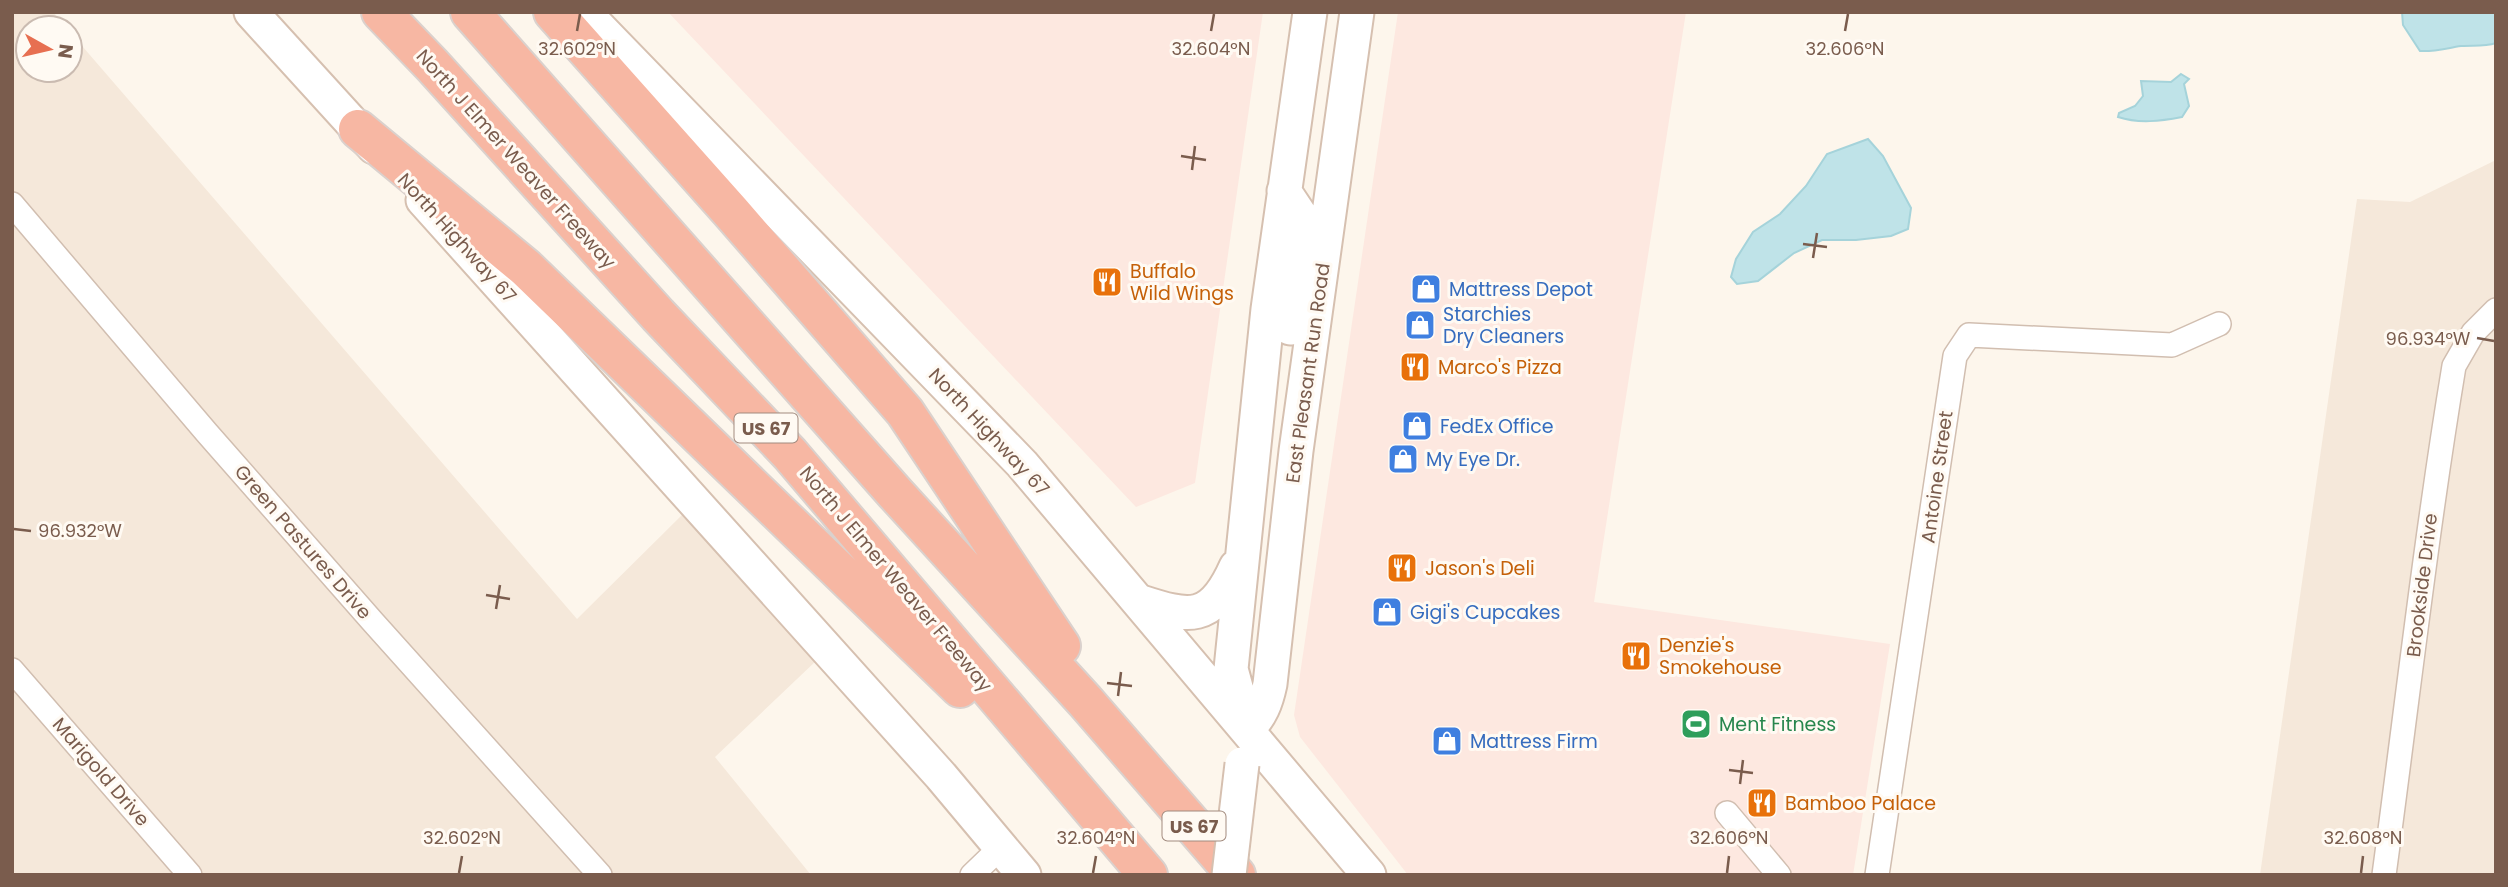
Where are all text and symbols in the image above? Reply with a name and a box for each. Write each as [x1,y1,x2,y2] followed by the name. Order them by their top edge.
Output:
[14,14,84,84] north arrow
[538,36,616,61] text: 32.602°N
[1172,36,1250,61] text: 32.604°N
[1806,36,1884,61] text: 32.606°N
[51,42,80,60] text: N
[410,43,622,275] street label: North J Elmer Weaver Freeway
[391,167,523,309] street label: North Highway 67
[1130,258,1234,307] place label: Buffalo Wild Wings
[1279,261,1337,485] street label: East Pleasant Run Road
[1090,265,1124,299] restaurant icon: Buffalo Wild Wings
[1409,272,1443,306] shop icon: Mattress Depot
[1449,276,1593,303] place label: Mattress Depot
[1443,301,1564,350] place label: Starchies Dry Cleaners
[1403,308,1437,342] shop icon: Starchies Dry Cleaners
[2386,326,2471,351] text: 96.934°W
[1398,350,1432,384] restaurant icon: Marco's Pizza
[1438,354,1562,381] place label: Marco's Pizza
[922,362,1056,502] street label: North Highway 67
[1400,409,1434,443] shop icon: FedEx Office
[1914,409,1960,545] street label: Antoine Street
[1440,413,1554,440] place label: FedEx Office
[734,414,798,442] road number: US 67
[1386,442,1420,476] shop icon: My Eye Dr.
[1426,446,1520,473] place label: My Eye Dr.
[228,459,378,625] street label: Green Pastures Drive
[793,460,999,698] street label: North J Elmer Weaver Freeway
[2400,512,2444,658] street label: Brookside Drive
[38,518,122,543] text: 96.932°W
[1385,551,1419,585] restaurant icon: Jason's Deli
[1425,555,1535,582] place label: Jason's Deli
[1370,595,1404,629] shop icon: Gigi's Cupcakes
[1410,599,1561,626] place label: Gigi's Cupcakes
[1659,632,1782,681] place label: Denzie's Smokehouse
[1619,639,1653,673] restaurant icon: Denzie's Smokehouse
[1679,707,1713,741] sports icon: Ment Fitness
[1719,711,1836,738] place label: Ment Fitness
[46,712,156,832] street label: Marigold Drive
[1430,724,1464,758] shop icon: Mattress Firm
[1470,728,1598,755] place label: Mattress Firm
[1745,786,1779,820] restaurant icon: Bamboo Palace
[1785,790,1936,817] place label: Bamboo Palace
[1162,812,1226,840] road number: US 67
[423,825,501,850] text: 32.602°N
[1057,825,1135,850] text: 32.604°N
[1690,825,1768,850] text: 32.606°N
[2324,825,2402,850] text: 32.608°N

